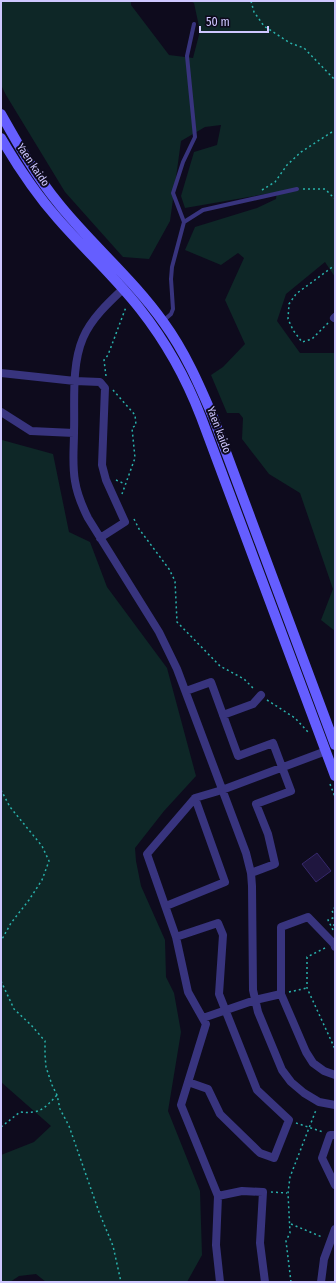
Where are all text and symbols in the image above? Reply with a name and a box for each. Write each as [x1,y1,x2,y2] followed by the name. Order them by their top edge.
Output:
[200,8,268,34] scale bar
[206,15,230,29] text: 50 m
[14,141,52,189] street label: Yaen kaido
[204,405,234,455] street label: Yaen kaido

